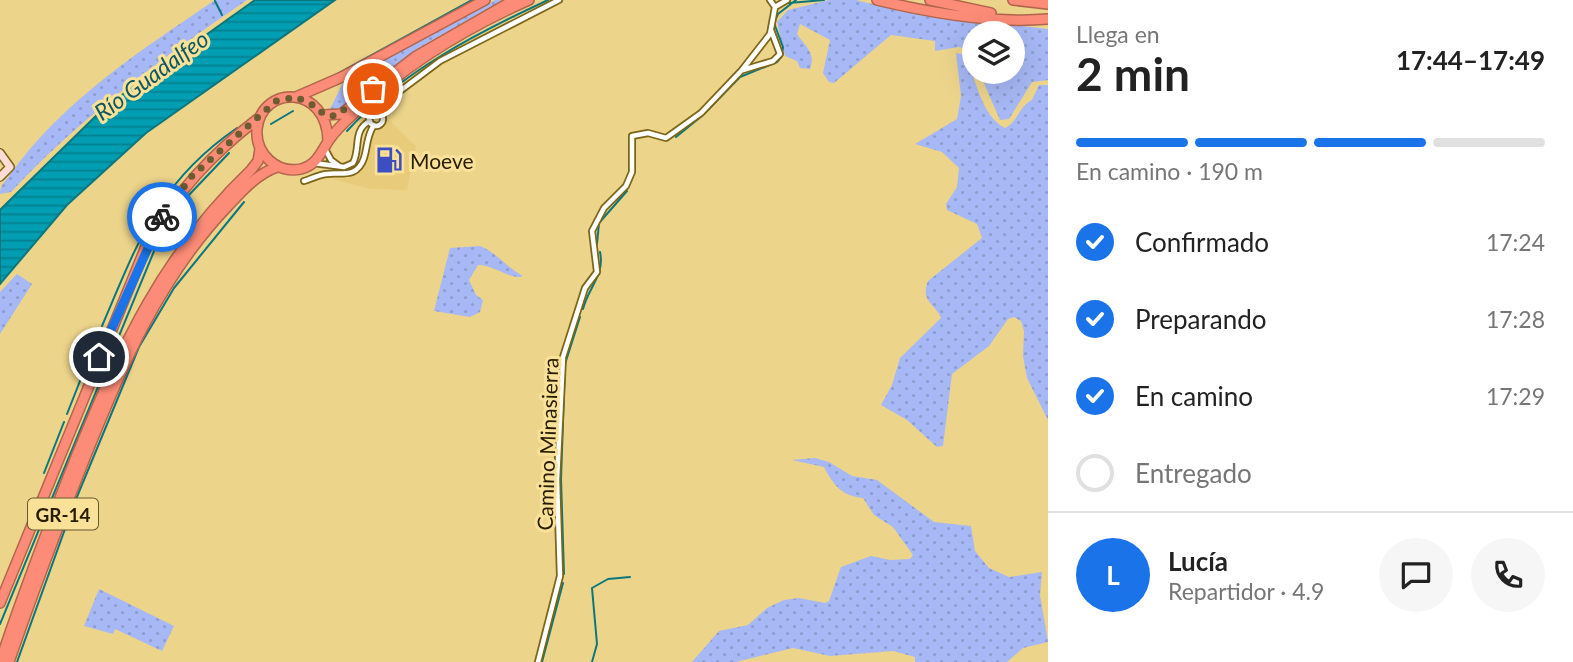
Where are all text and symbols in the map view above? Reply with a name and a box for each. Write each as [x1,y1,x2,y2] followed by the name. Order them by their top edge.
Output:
[1076,20,1160,48] text: Llega en
[962,21,1025,84] map controls
[962,21,1025,84] button: layers
[88,24,214,126] water label: Río Guadalfeo
[1396,44,1545,76] text: 17:44–17:49
[1076,46,1190,101] text: 2 min
[343,59,403,119] pin
[354,70,392,108] icon: bag
[374,145,404,175] fuel station icon: Moeve
[410,148,474,173] place label: Moeve
[1076,157,1263,185] text: En camino · 190 m
[127,182,197,252] courier
[143,198,181,236] icon: bike
[1076,223,1114,261] icon: check
[1135,226,1269,258] text: Confirmado
[1486,228,1545,256] text: 17:24
[1076,300,1114,338] icon: check
[1135,303,1267,335] text: Preparando
[1486,305,1545,333] text: 17:28
[69,327,129,387] pin
[80,338,118,376] icon: home
[531,357,563,531] street label: Camino Minasierra
[1076,377,1114,415] icon: check
[1135,380,1253,412] text: En camino
[1486,382,1545,410] text: 17:29
[1135,457,1252,489] text: Entregado
[28,499,98,530] road number: GR-14
[1379,538,1453,612] button: chat
[1471,538,1545,612] button: phone
[1168,545,1228,577] text: Lucía
[1106,559,1120,591] text: L
[1168,577,1324,605] text: Repartidor · 4.9

